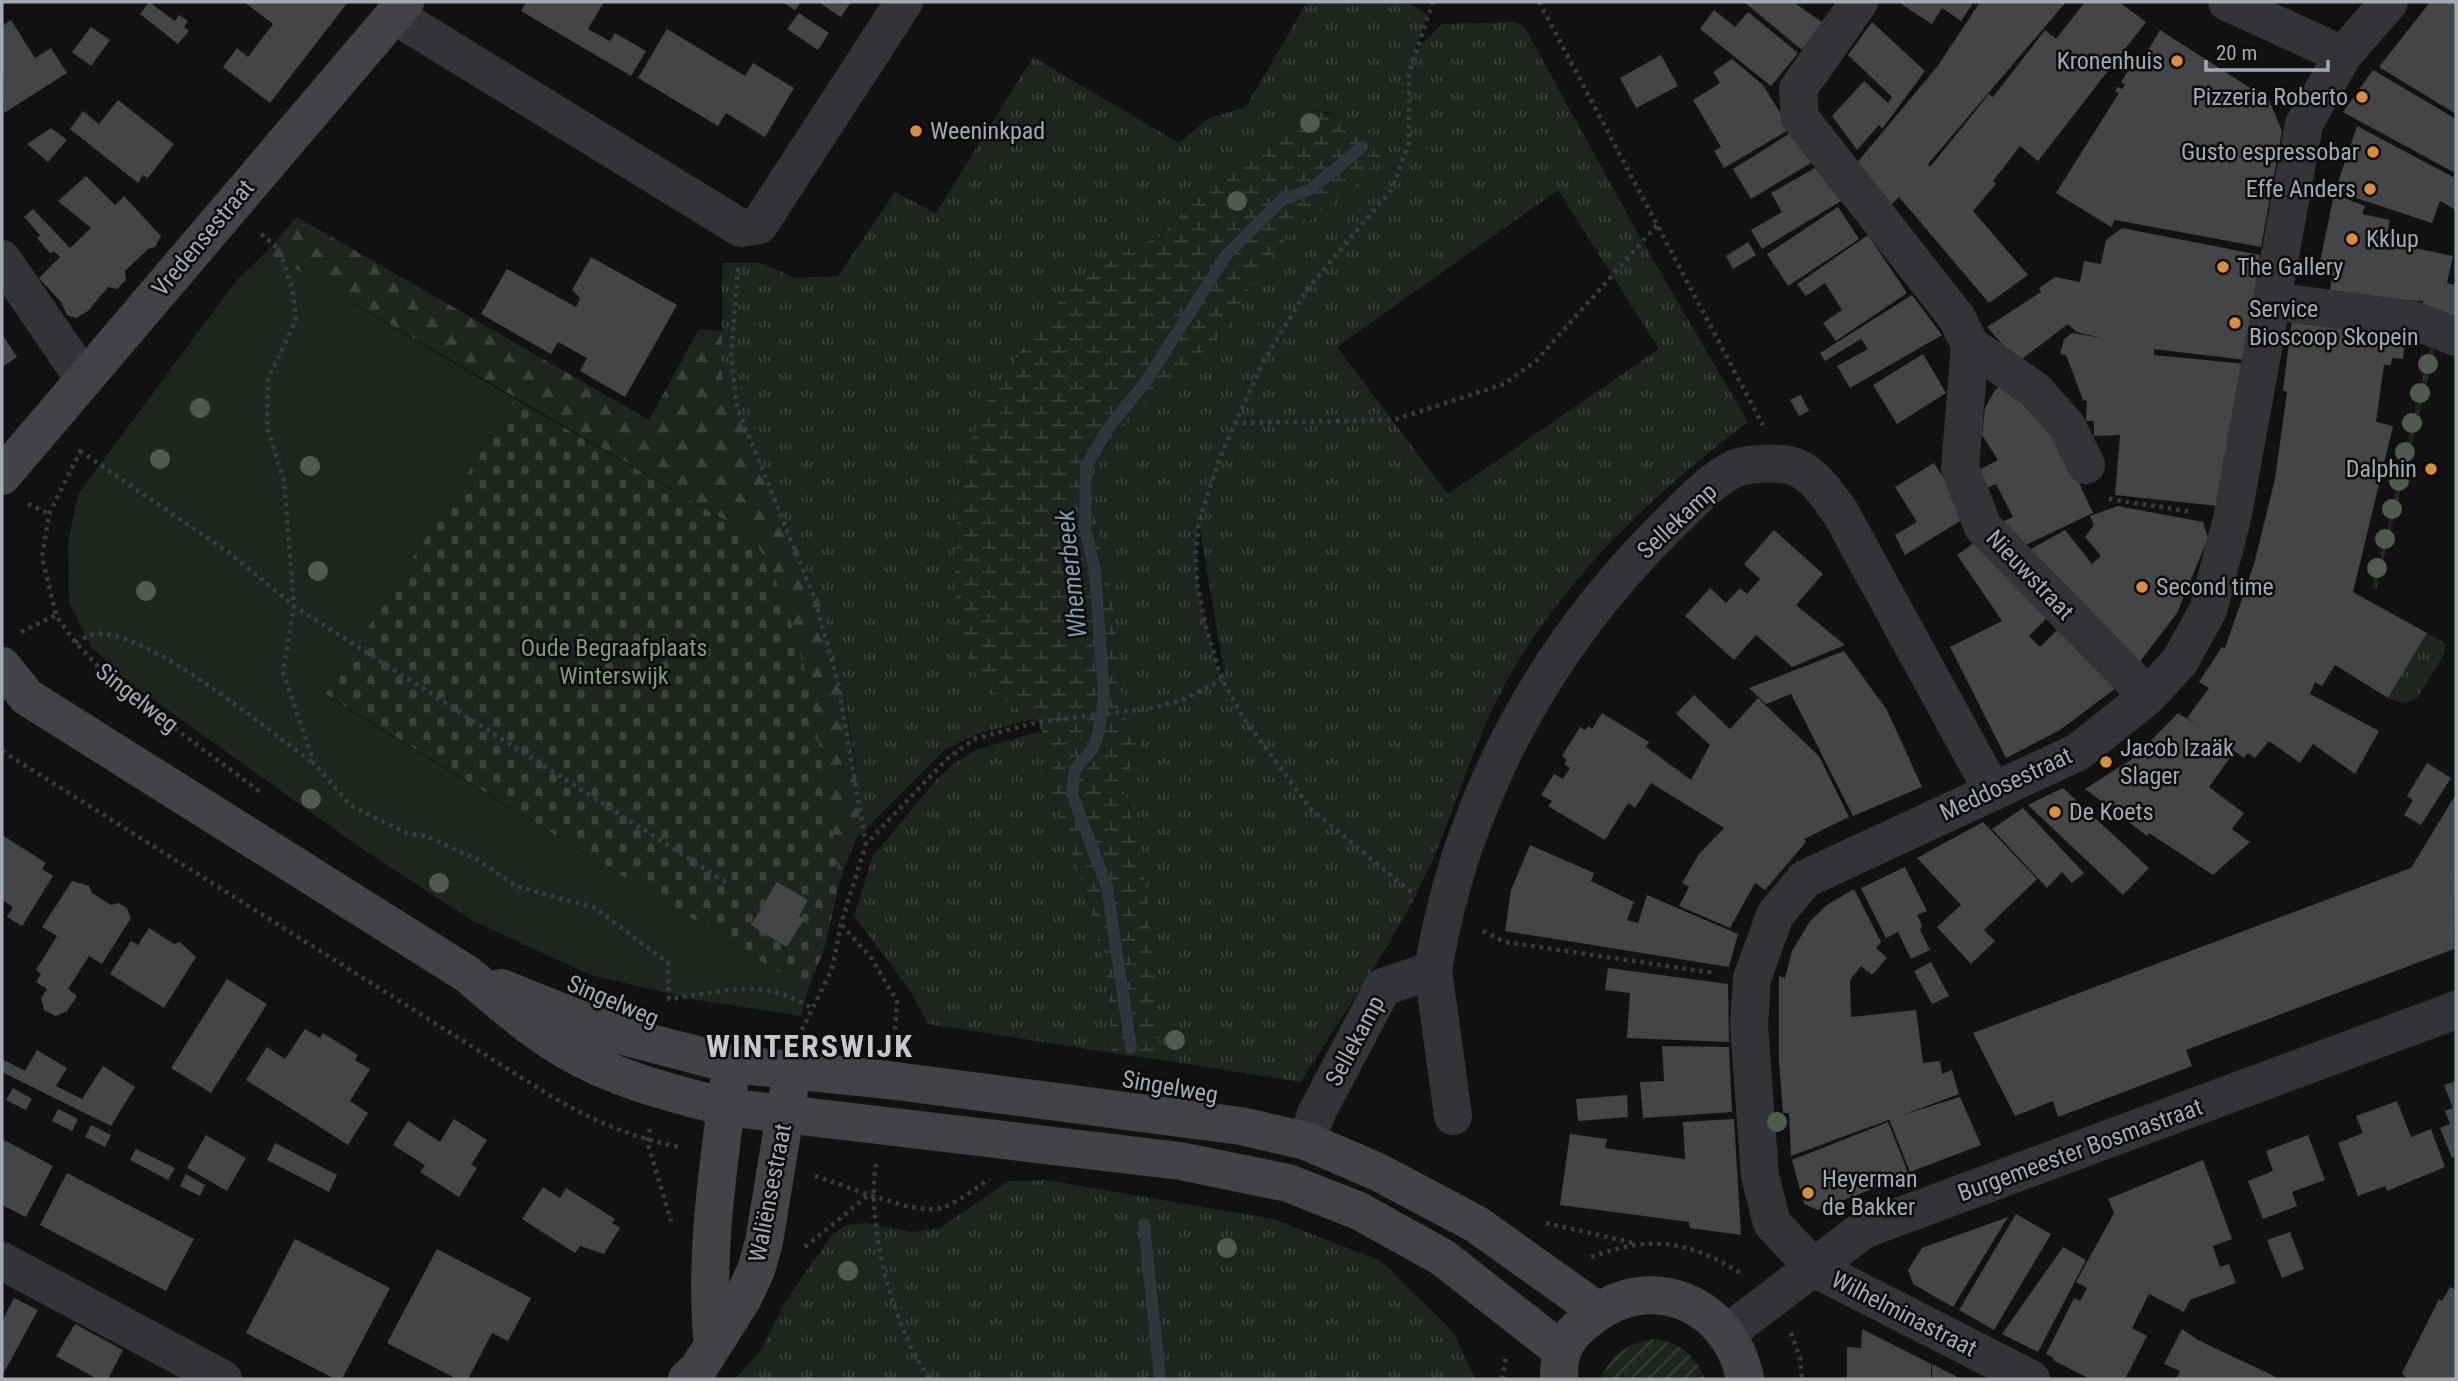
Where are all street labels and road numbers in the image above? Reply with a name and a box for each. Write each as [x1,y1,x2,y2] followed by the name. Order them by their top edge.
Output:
[146,174,260,302] street label: Vredensestraat
[1632,477,1722,565] street label: Sellekamp
[1980,524,2080,626] street label: Nieuwstraat
[90,657,184,739] street label: Singelweg
[1936,741,2076,827] street label: Meddosestraat
[563,969,663,1033] street label: Singelweg
[1320,991,1390,1091] street label: Sellekamp
[1120,1065,1220,1109] street label: Singelweg
[1954,1093,2206,1207] street label: Burgemeester Bosmastraat
[743,1121,797,1265] street label: Waliënsestraat
[1827,1265,1981,1363] street label: Wilhelminastraat

